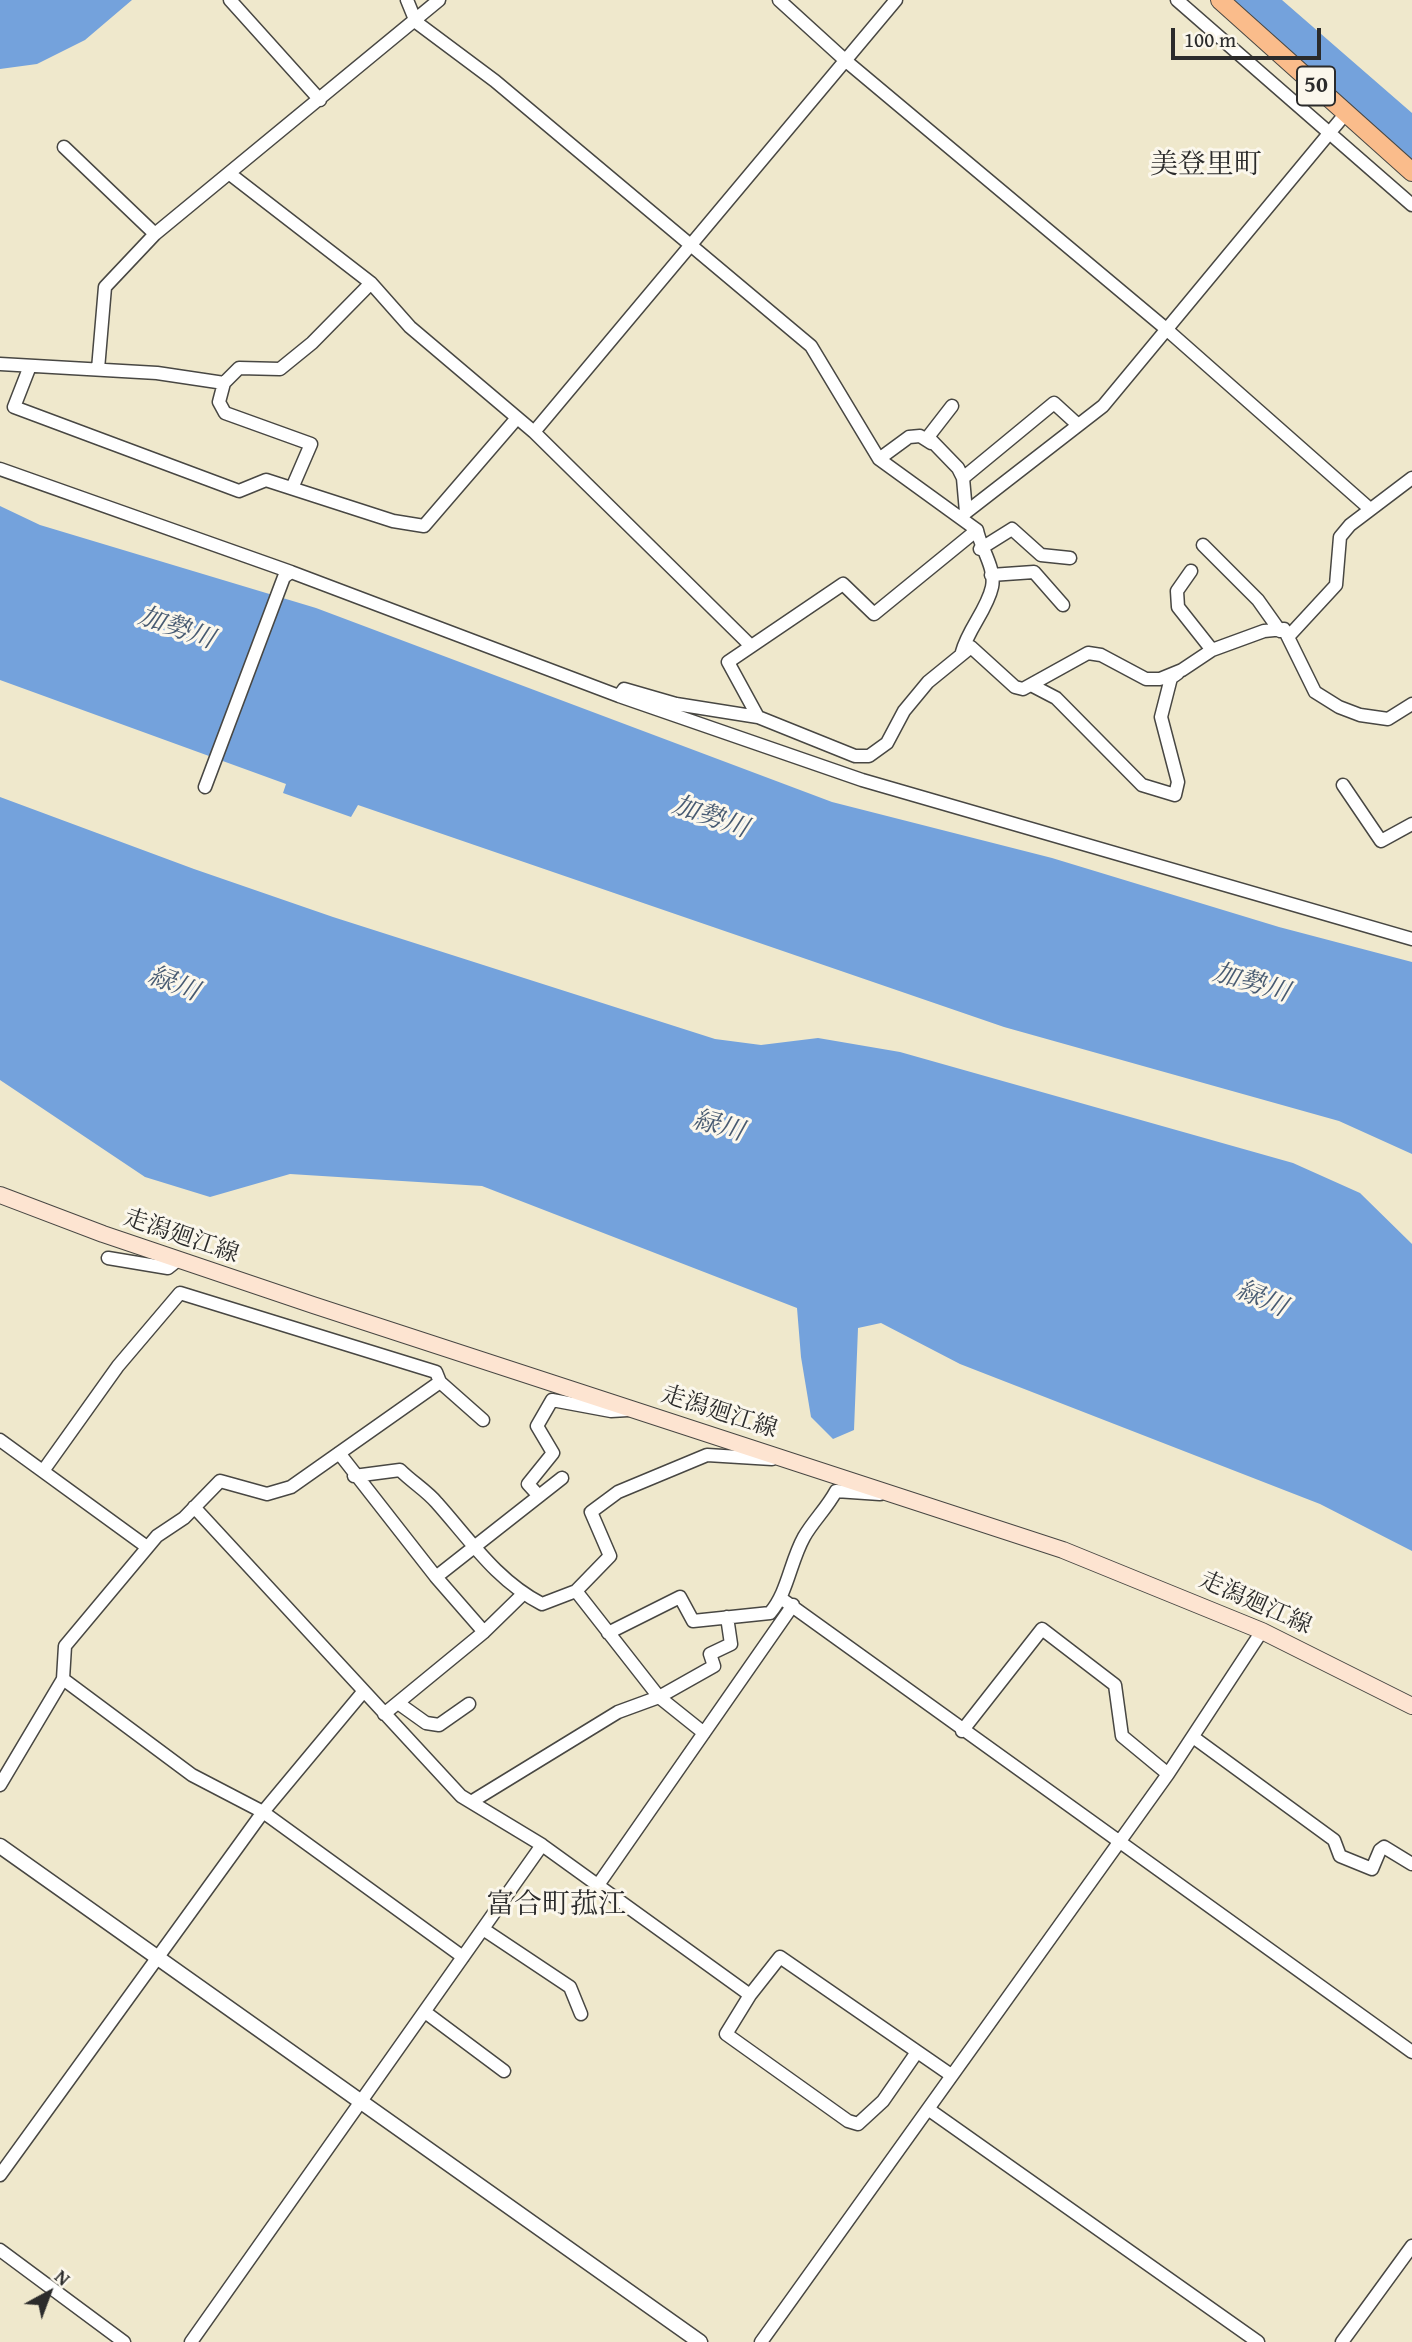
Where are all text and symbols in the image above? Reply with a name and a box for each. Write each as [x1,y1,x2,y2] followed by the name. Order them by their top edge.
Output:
[1174,14,1324,58] scale bar
[1184,24,1236,55] text: 100 m
[1297,66,1335,106] road number: 50
[1150,149,1262,183] district label: 美登里町
[134,602,218,656] water label: 加勢川
[668,791,752,845] water label: 加勢川
[1209,958,1293,1010] water label: 加勢川
[143,961,203,1009] water label: 緑川
[689,1105,747,1149] water label: 緑川
[120,1204,242,1270] street label: 走潟廻江線
[1231,1275,1291,1325] water label: 緑川
[657,1381,781,1445] street label: 走潟廻江線
[1194,1566,1316,1642] street label: 走潟廻江線
[486,1889,626,1923] district label: 富合町菰江
[14,2258,84,2328] north arrow
[49,2262,77,2292] text: N

